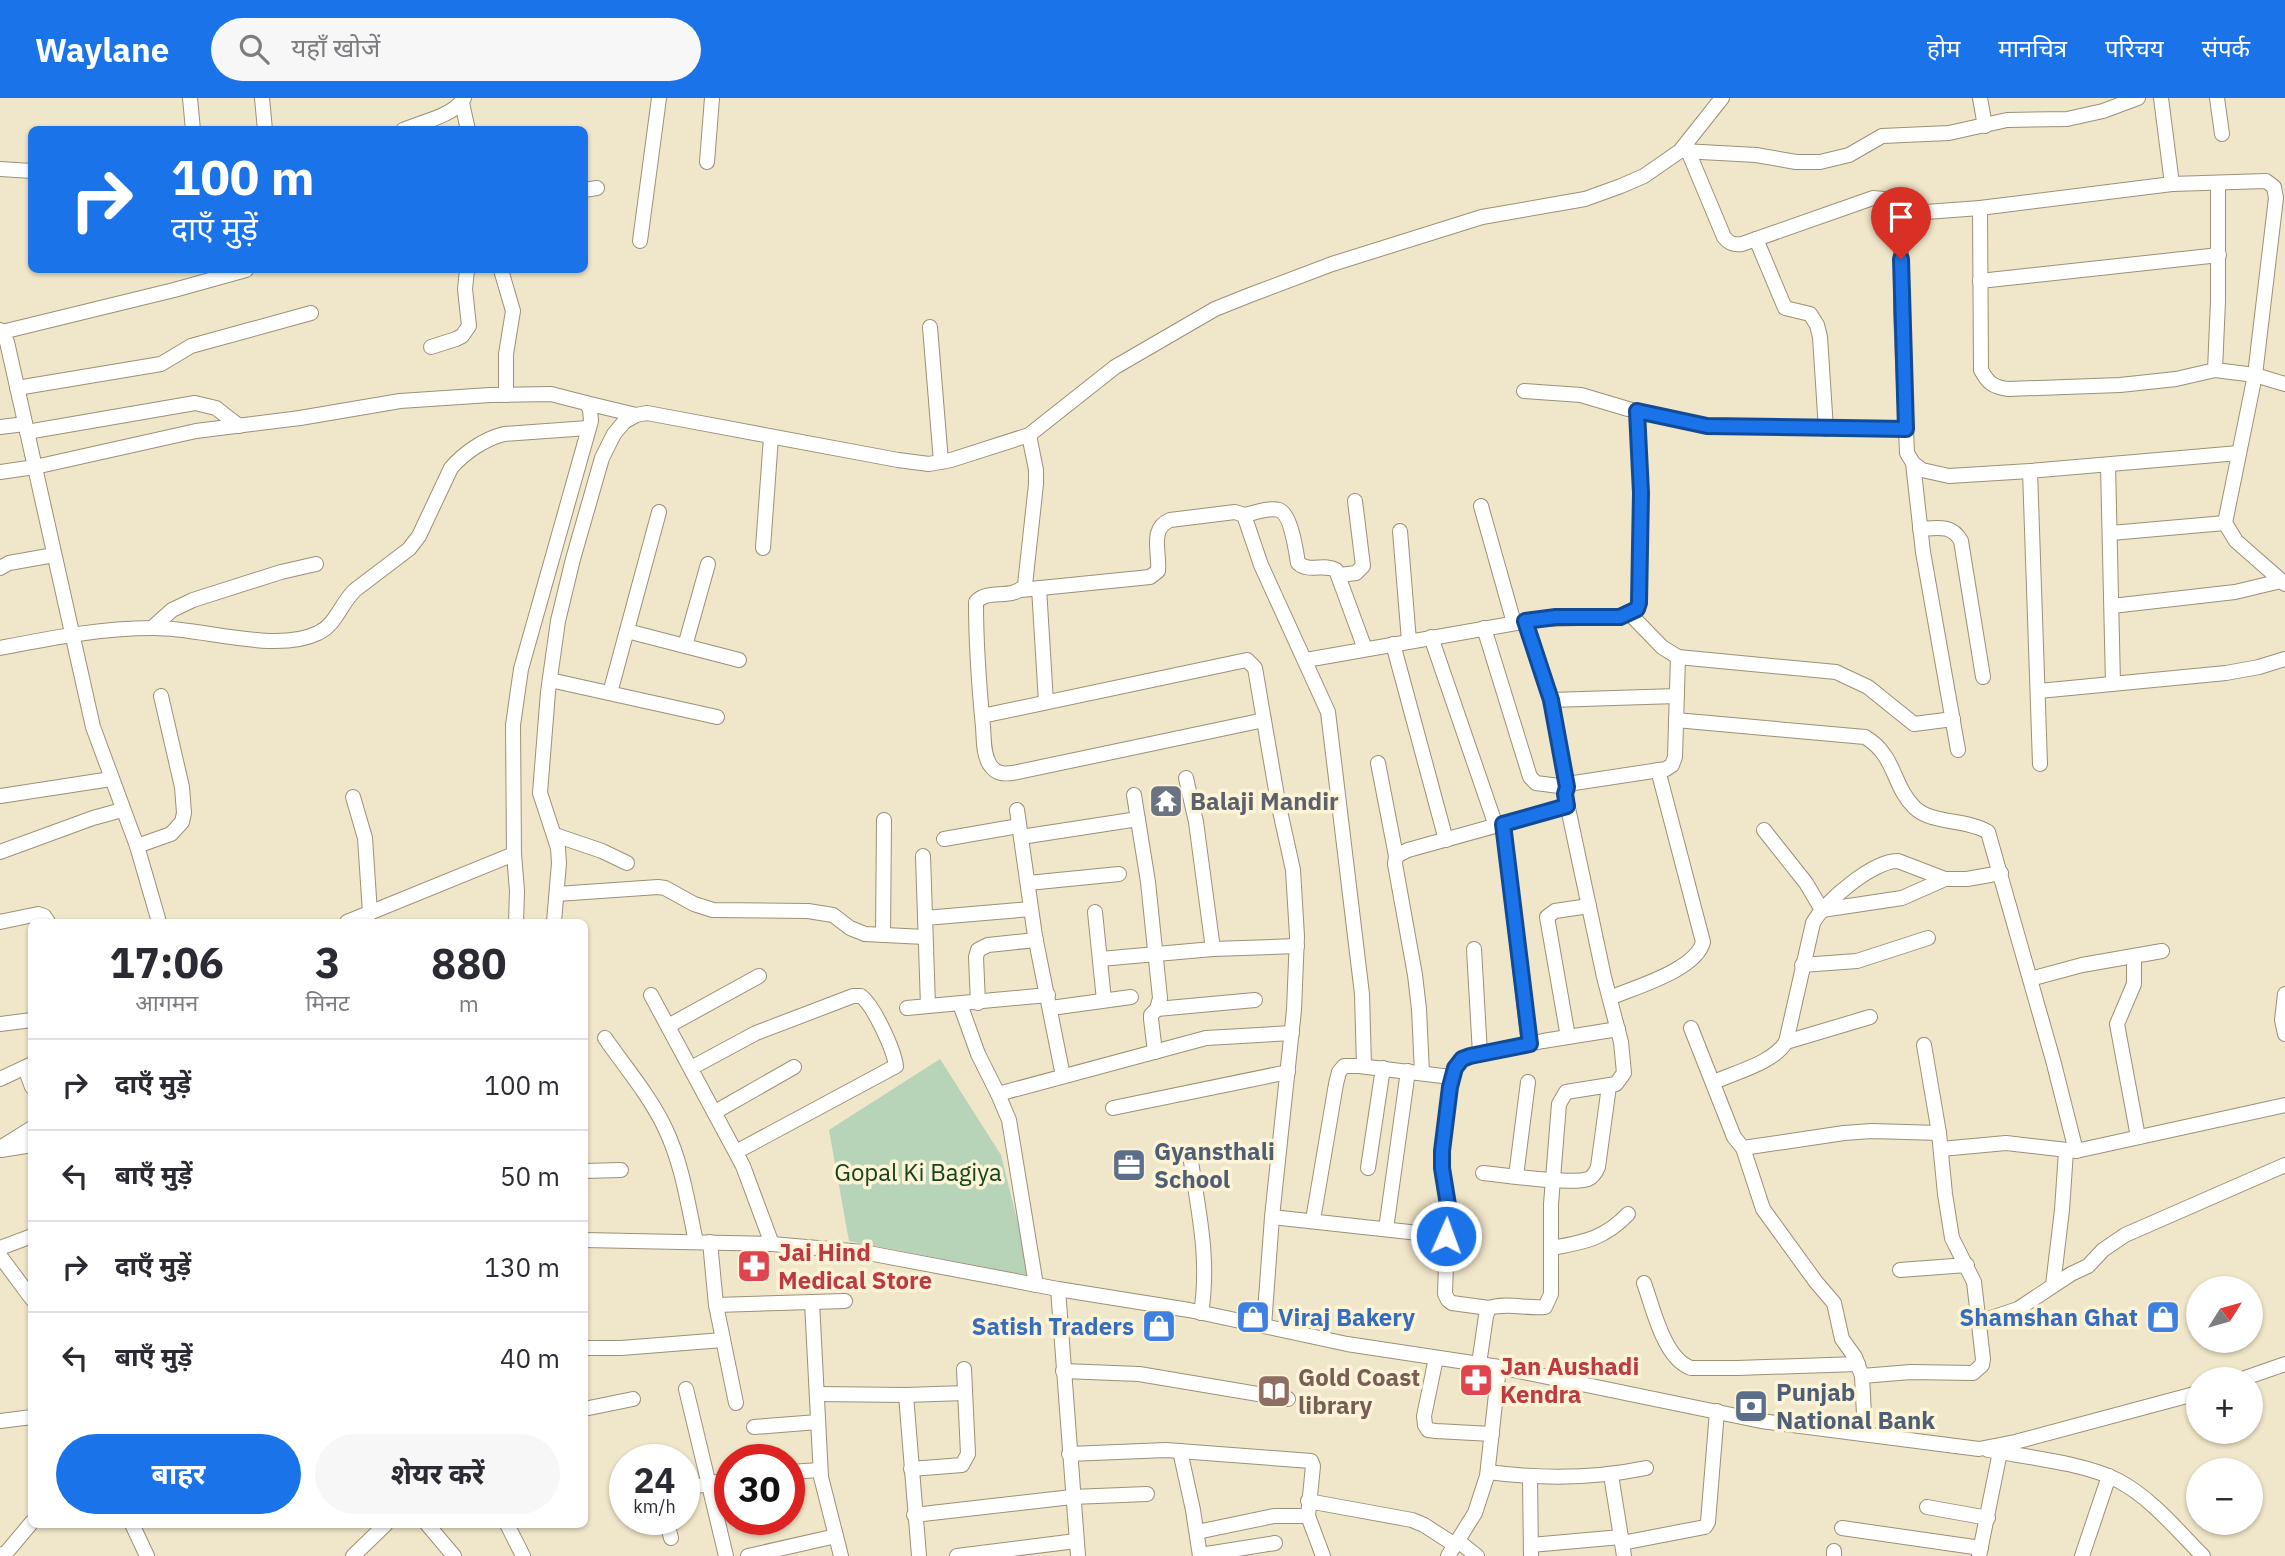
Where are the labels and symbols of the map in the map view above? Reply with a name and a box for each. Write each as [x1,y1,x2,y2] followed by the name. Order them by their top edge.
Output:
[1871,187,1931,259] pin
[1147,782,1185,820] temple icon: Balaji Mandir
[1190,785,1339,817] place label: Balaji Mandir
[1154,1135,1275,1195] place label: Gyansthali School
[1110,1146,1148,1184] office icon: Gyansthali School
[834,1156,1002,1188] park label: Gopal Ki Bagiya
[1409,1199,1483,1273] position arrow
[778,1236,932,1296] place label: Jai Hind Medical Store
[735,1247,773,1285] pharmacy icon: Jai Hind Medical Store
[2186,1276,2263,1353] north arrow
[1234,1298,1272,1336] shop icon: Viraj Bakery
[2144,1298,2182,1336] shop icon: Shamshan Ghat
[1278,1301,1415,1333] place label: Viraj Bakery
[1959,1301,2138,1333] place label: Shamshan Ghat
[1140,1307,1178,1345] shop icon: Satish Traders
[972,1310,1134,1342] place label: Satish Traders
[1500,1350,1639,1410] place label: Jan Aushadi Kendra
[1298,1361,1420,1421] place label: Gold Coast library
[1457,1361,1495,1399] pharmacy icon: Jan Aushadi Kendra
[1255,1372,1293,1410] library icon: Gold Coast library
[1776,1376,1935,1436] place label: Punjab National Bank
[1732,1387,1770,1425] bank icon: Punjab National Bank
[714,1444,805,1535] speed limit sign: 30

